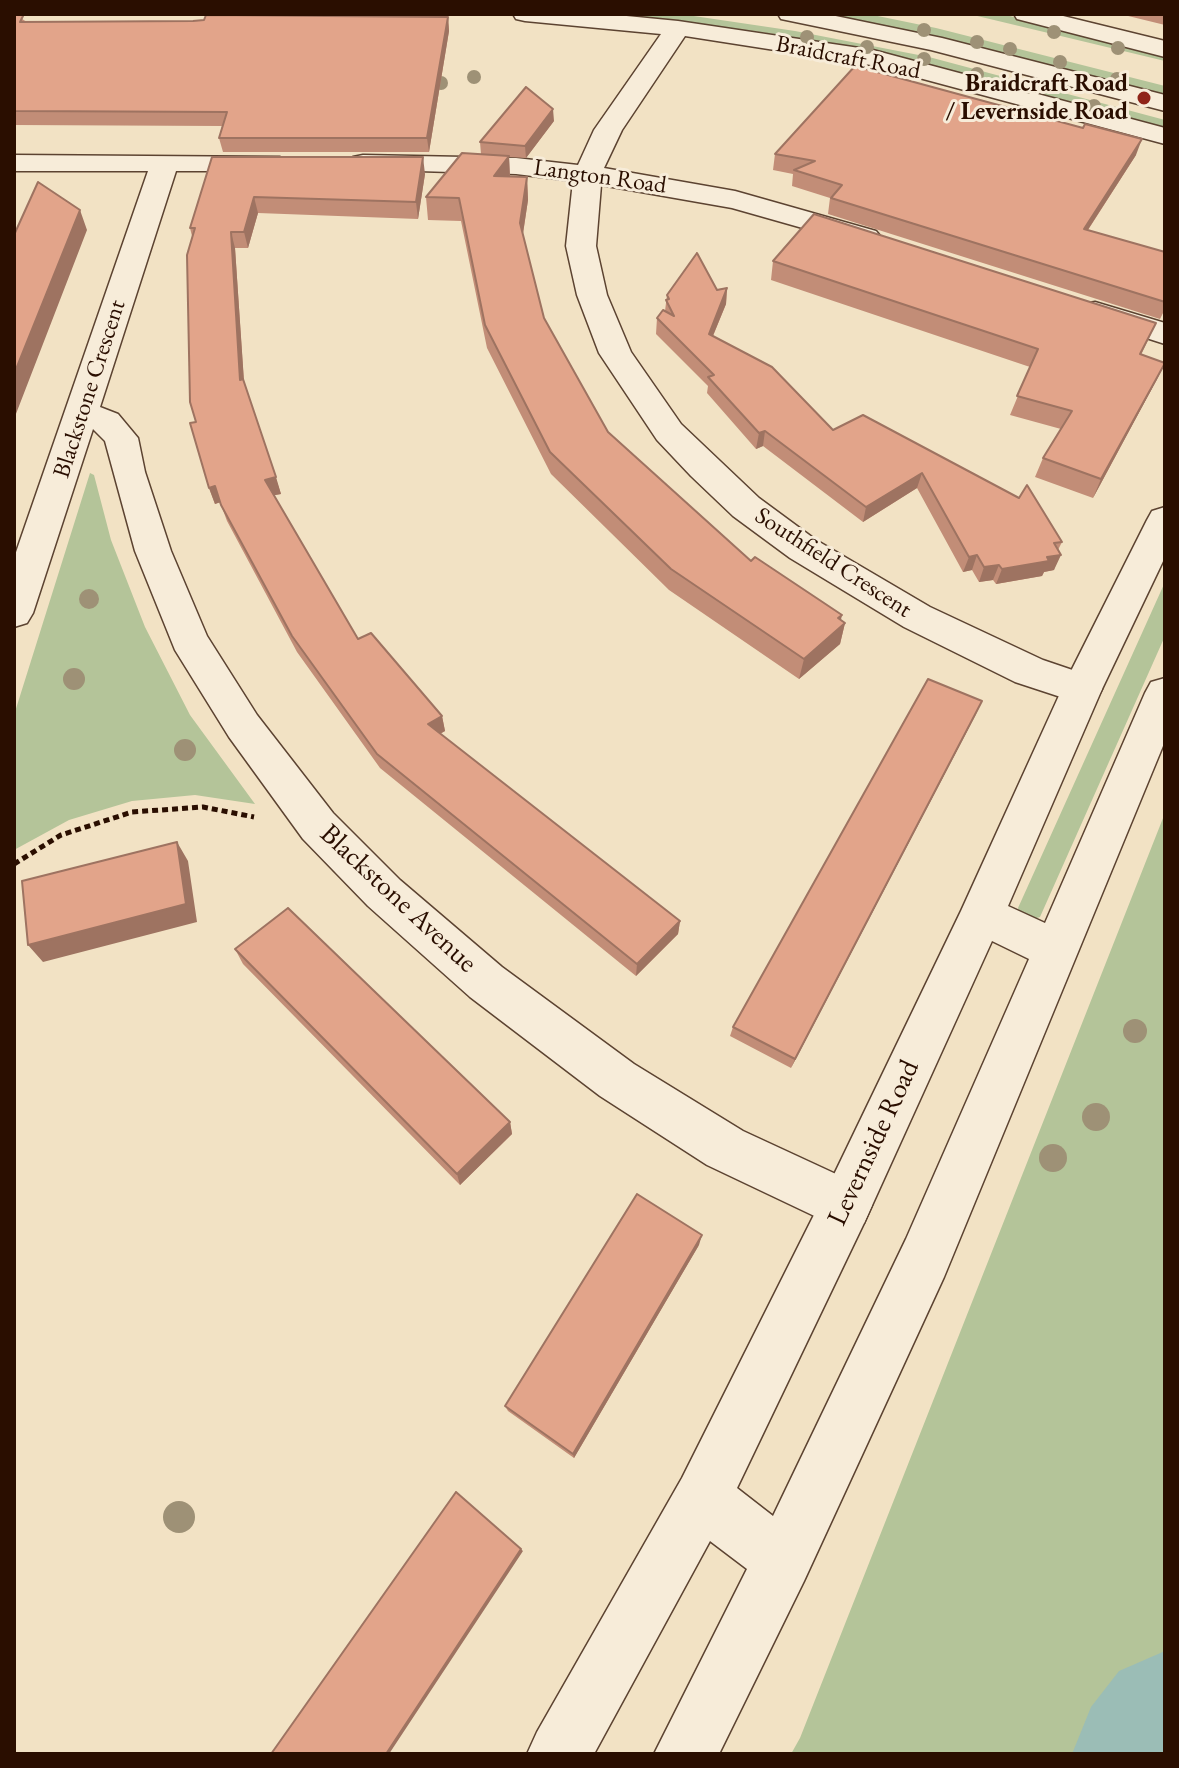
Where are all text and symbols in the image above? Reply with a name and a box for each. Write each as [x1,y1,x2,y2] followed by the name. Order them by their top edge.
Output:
[773,30,923,86] street label: Braidcraft Road
[945,70,1128,126] place label: Braidcraft Road / Levernside Road
[1135,89,1153,107] marker: Braidcraft Road / Levernside Road
[532,153,668,201] street label: Langton Road
[48,296,132,482] street label: Blackstone Crescent
[749,502,917,624] street label: Southfield Crescent
[313,818,483,980] street label: Blackstone Avenue
[821,1055,927,1231] street label: Levernside Road

